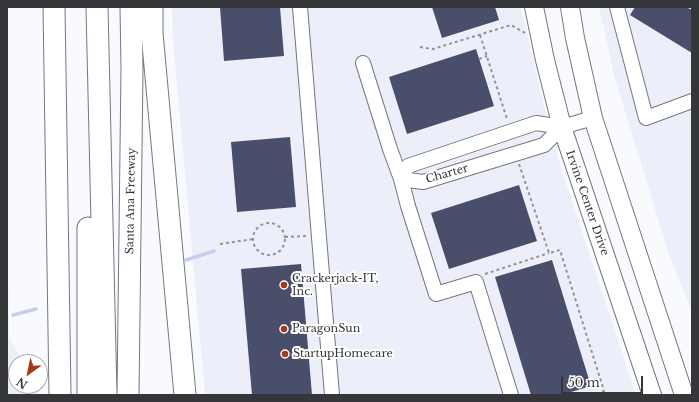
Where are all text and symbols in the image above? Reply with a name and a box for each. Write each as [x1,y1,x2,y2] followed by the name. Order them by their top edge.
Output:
[123,148,139,254] street label: Santa Ana Freeway
[563,149,611,257] street label: Irvine Center Drive
[424,162,470,186] street label: Charter
[292,272,378,298] place label: Crackerjack-IT, Inc.
[279,280,289,290] marker: Crackerjack-IT, Inc.
[292,322,360,336] place label: ParagonSun
[279,324,289,334] marker: ParagonSun
[293,347,393,361] place label: StartupHomecare
[280,349,290,359] marker: StartupHomecare
[8,354,48,394] north arrow
[563,368,645,394] scale bar
[14,375,30,392] text: N
[568,375,600,390] text: 50 m

